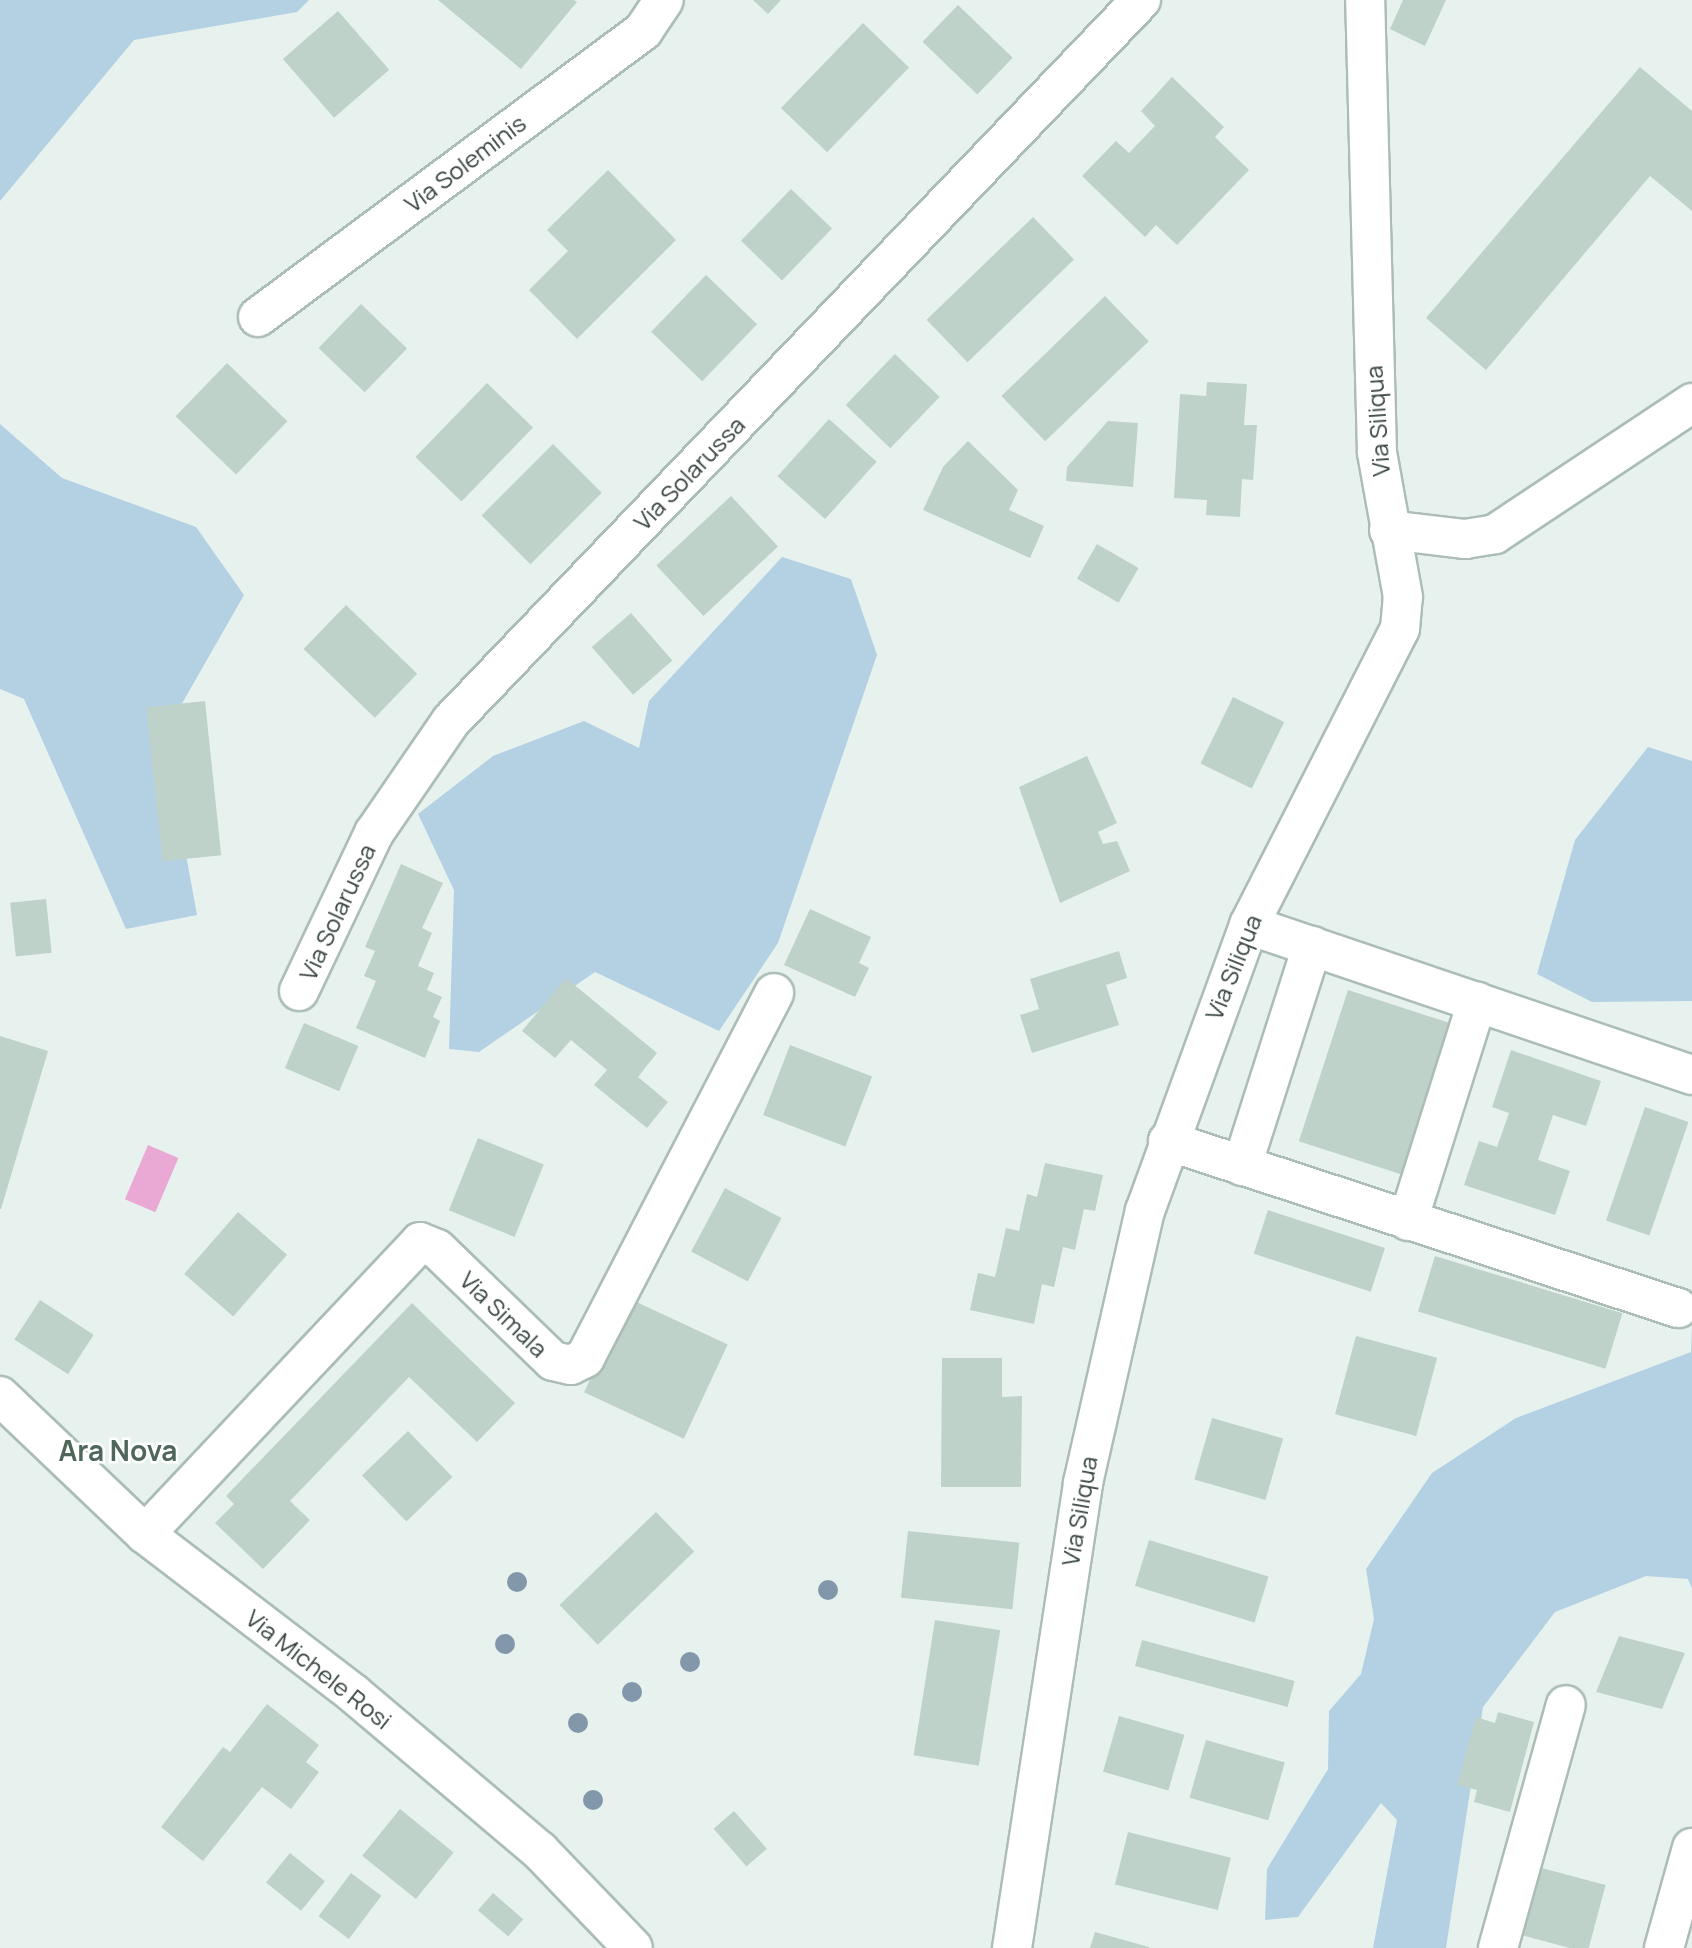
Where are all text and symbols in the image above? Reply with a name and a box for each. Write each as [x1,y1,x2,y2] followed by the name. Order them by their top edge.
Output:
[399,108,531,218] street label: Via Soleminis
[1359,365,1395,477] street label: Via Siliqua
[628,410,750,536] street label: Via Solarussa
[293,839,381,985] street label: Via Solarussa
[1199,910,1267,1024] street label: Via Siliqua
[454,1265,554,1363] street label: Via Simala
[59,1433,177,1467] district label: Ara Nova
[1055,1454,1103,1568] street label: Via Siliqua
[240,1603,398,1735] street label: Via Michele Rosi

